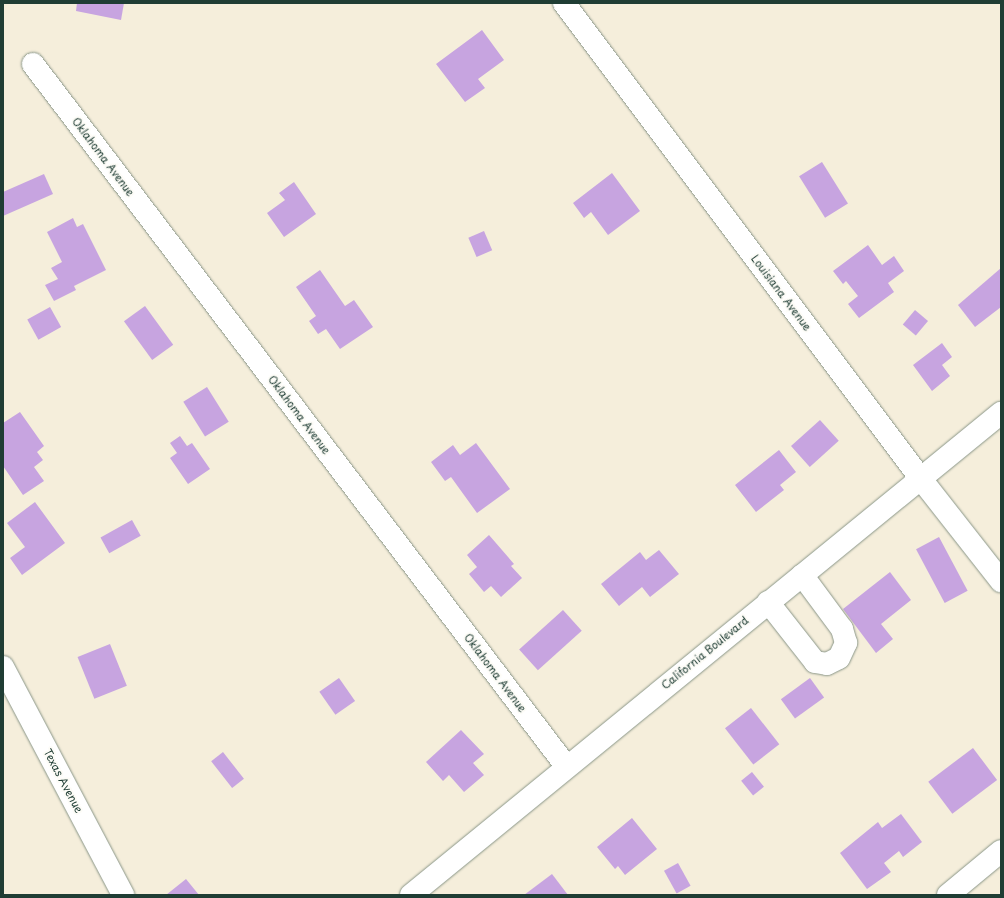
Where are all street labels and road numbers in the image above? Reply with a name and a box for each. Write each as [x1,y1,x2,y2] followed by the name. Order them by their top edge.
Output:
[69,115,137,199] street label: Oklahoma Avenue
[748,253,814,333] street label: Louisiana Avenue
[265,373,333,457] street label: Oklahoma Avenue
[659,614,751,692] street label: California Boulevard
[461,631,529,715] street label: Oklahoma Avenue
[41,747,85,815] street label: Texas Avenue

